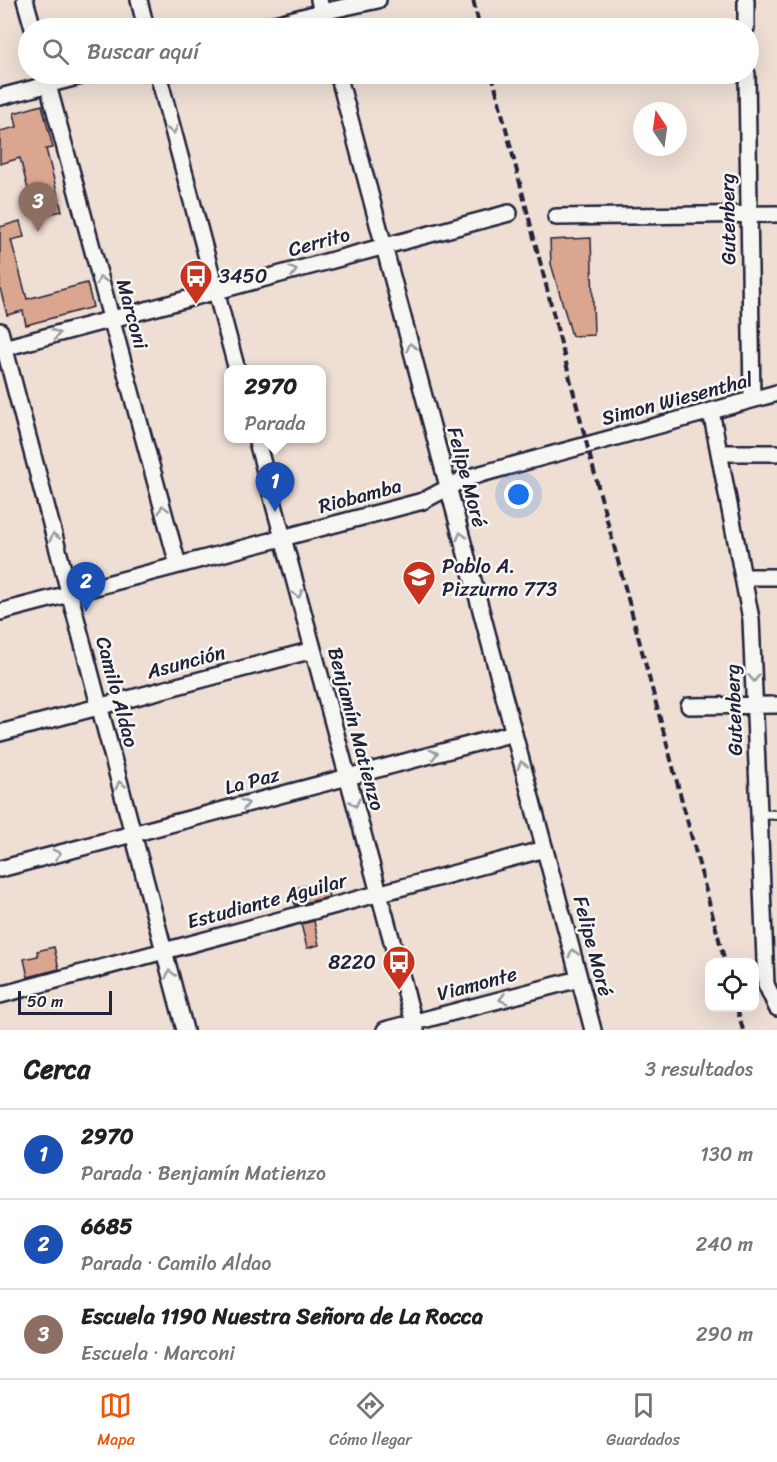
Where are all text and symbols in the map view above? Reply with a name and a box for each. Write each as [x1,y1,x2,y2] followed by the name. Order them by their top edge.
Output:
[18,18,759,84] search box
[87,32,199,71] text: Buscar aquí
[39,35,72,68] icon: search
[633,102,687,156] north arrow
[166,124,178,135] one-way arrow
[710,173,746,265] street label: Gutenberg
[18,182,57,232] pin: 3
[284,217,354,267] street label: Cerrito
[178,258,214,305] bus stop icon: 3450
[219,259,267,294] place label: 3450
[287,266,298,278] one-way arrow
[96,275,108,286] one-way arrow
[106,275,158,353] street label: Marconi
[51,329,61,341] one-way arrow
[406,342,418,353] one-way arrow
[597,362,758,436] street label: Simon Wiesenthal
[224,365,326,443] popup
[245,367,297,406] text: 2970
[245,406,306,441] text: Parada
[437,423,497,531] street label: Felipe Moré
[256,462,294,512] pin: 1
[314,468,406,524] street label: Riobamba
[504,480,533,509] your location
[158,504,170,514] one-way arrow
[456,531,469,541] one-way arrow
[49,532,62,542] one-way arrow
[442,549,557,607] place label: Pablo A. Pizzurno 773
[401,559,437,606] school or university icon: Pablo A. Pizzurno 773
[66,562,106,612] pin: 2
[291,589,304,599] one-way arrow
[85,633,149,751] street label: Camilo Aldao
[142,635,230,690] street label: Asunción
[317,643,395,815] street label: Benjamín Matienzo
[715,664,753,756] street label: Gutenberg
[747,673,760,682] one-way arrow
[428,749,438,762] one-way arrow
[221,757,284,805] street label: La Paz
[517,760,530,770] one-way arrow
[115,780,128,790] one-way arrow
[347,798,360,808] one-way arrow
[240,799,250,812] one-way arrow
[51,849,61,861] one-way arrow
[183,862,353,939] street label: Estudiante Aguilar
[563,892,623,1000] street label: Felipe Moré
[381,944,417,991] bus stop icon: 8220
[328,945,376,980] place label: 8220
[567,948,580,958] one-way arrow
[433,957,521,1011] street label: Viamonte
[705,958,759,1012] map controls
[705,958,759,1012] button: locate
[165,969,177,979] one-way arrow
[27,987,63,1016] text: 50 m
[18,988,112,1016] scale bar
[498,992,508,1004] one-way arrow
[24,1046,90,1092] text: Cerca
[645,1052,753,1087] text: 3 resultados
[81,1117,134,1156] text: 2970
[39,1137,48,1172] text: 1
[700,1137,753,1172] text: 130 m
[81,1156,326,1191] text: Parada · Benjamín Matienzo
[81,1207,133,1246] text: 6685
[38,1227,49,1262] text: 2
[696,1227,753,1262] text: 240 m
[81,1246,272,1281] text: Parada · Camilo Aldao
[81,1297,483,1336] text: Escuela 1190 Nuestra Señora de La Rocca
[38,1317,49,1352] text: 3
[696,1317,753,1352] text: 290 m
[81,1336,235,1371] text: Escuela · Marconi
[97,1389,135,1454] tab: Mapa
[329,1389,412,1454] tab: Cómo llegar
[606,1389,680,1454] tab: Guardados

